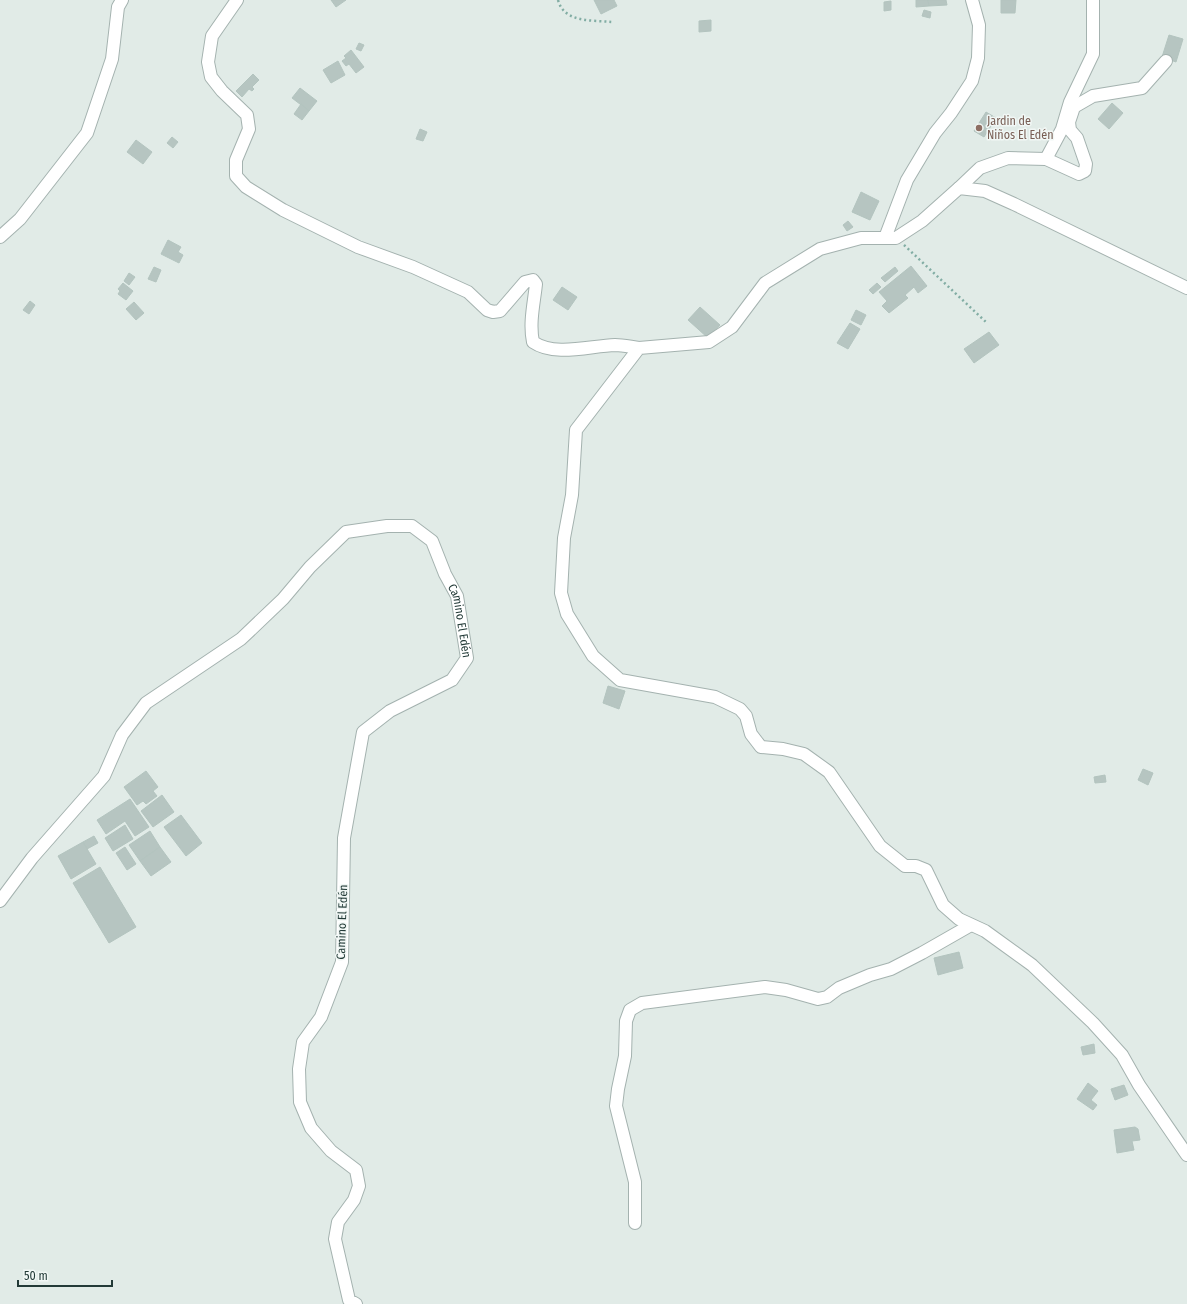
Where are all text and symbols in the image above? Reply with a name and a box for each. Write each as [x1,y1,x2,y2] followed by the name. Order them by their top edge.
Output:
[987,114,1054,142] place label: Jardin de Niños El Edén
[974,123,984,133] marker: Jardin de Niños El Edén
[445,581,474,659] street label: Camino El Edén
[334,884,350,960] street label: Camino El Edén
[18,1262,112,1288] scale bar
[24,1269,48,1283] text: 50 m

